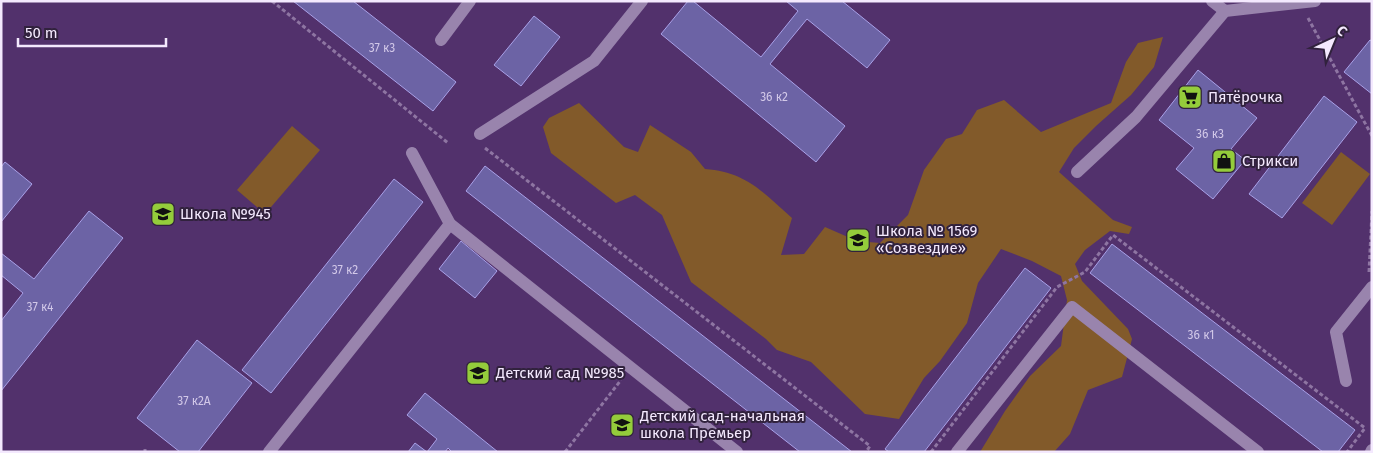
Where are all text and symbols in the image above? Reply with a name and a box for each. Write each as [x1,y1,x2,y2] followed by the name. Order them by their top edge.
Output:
[18,15,165,47] scale bar
[1308,15,1358,65] north arrow
[1333,22,1350,40] text: С
[25,24,58,42] text: 50 m
[369,41,395,55] house number: 37 к3
[1177,84,1203,110] supermarket icon: Пятёрочка
[1208,88,1283,106] place label: Пятёрочка
[760,90,788,104] house number: 36 к2
[1196,127,1224,141] house number: 36 к3
[1211,148,1237,174] shop icon: Стрикси
[1242,152,1298,170] place label: Стрикси
[150,201,176,227] school or university icon: Школа №945
[180,205,271,223] place label: Школа №945
[876,222,977,257] place label: Школа № 1569 «Созвездие»
[845,227,871,253] school or university icon: Школа № 1569 «Созвездие»
[332,263,358,277] house number: 37 к2
[27,300,54,314] house number: 37 к4
[1188,328,1214,342] house number: 36 к1
[465,360,491,386] school or university icon: Детский сад №985
[495,364,624,382] place label: Детский сад №985
[177,394,211,408] house number: 37 к2А
[639,407,805,442] place label: Детский сад-начальная школа Премьер
[609,412,635,438] school or university icon: Детский сад-начальная школа Премьер

